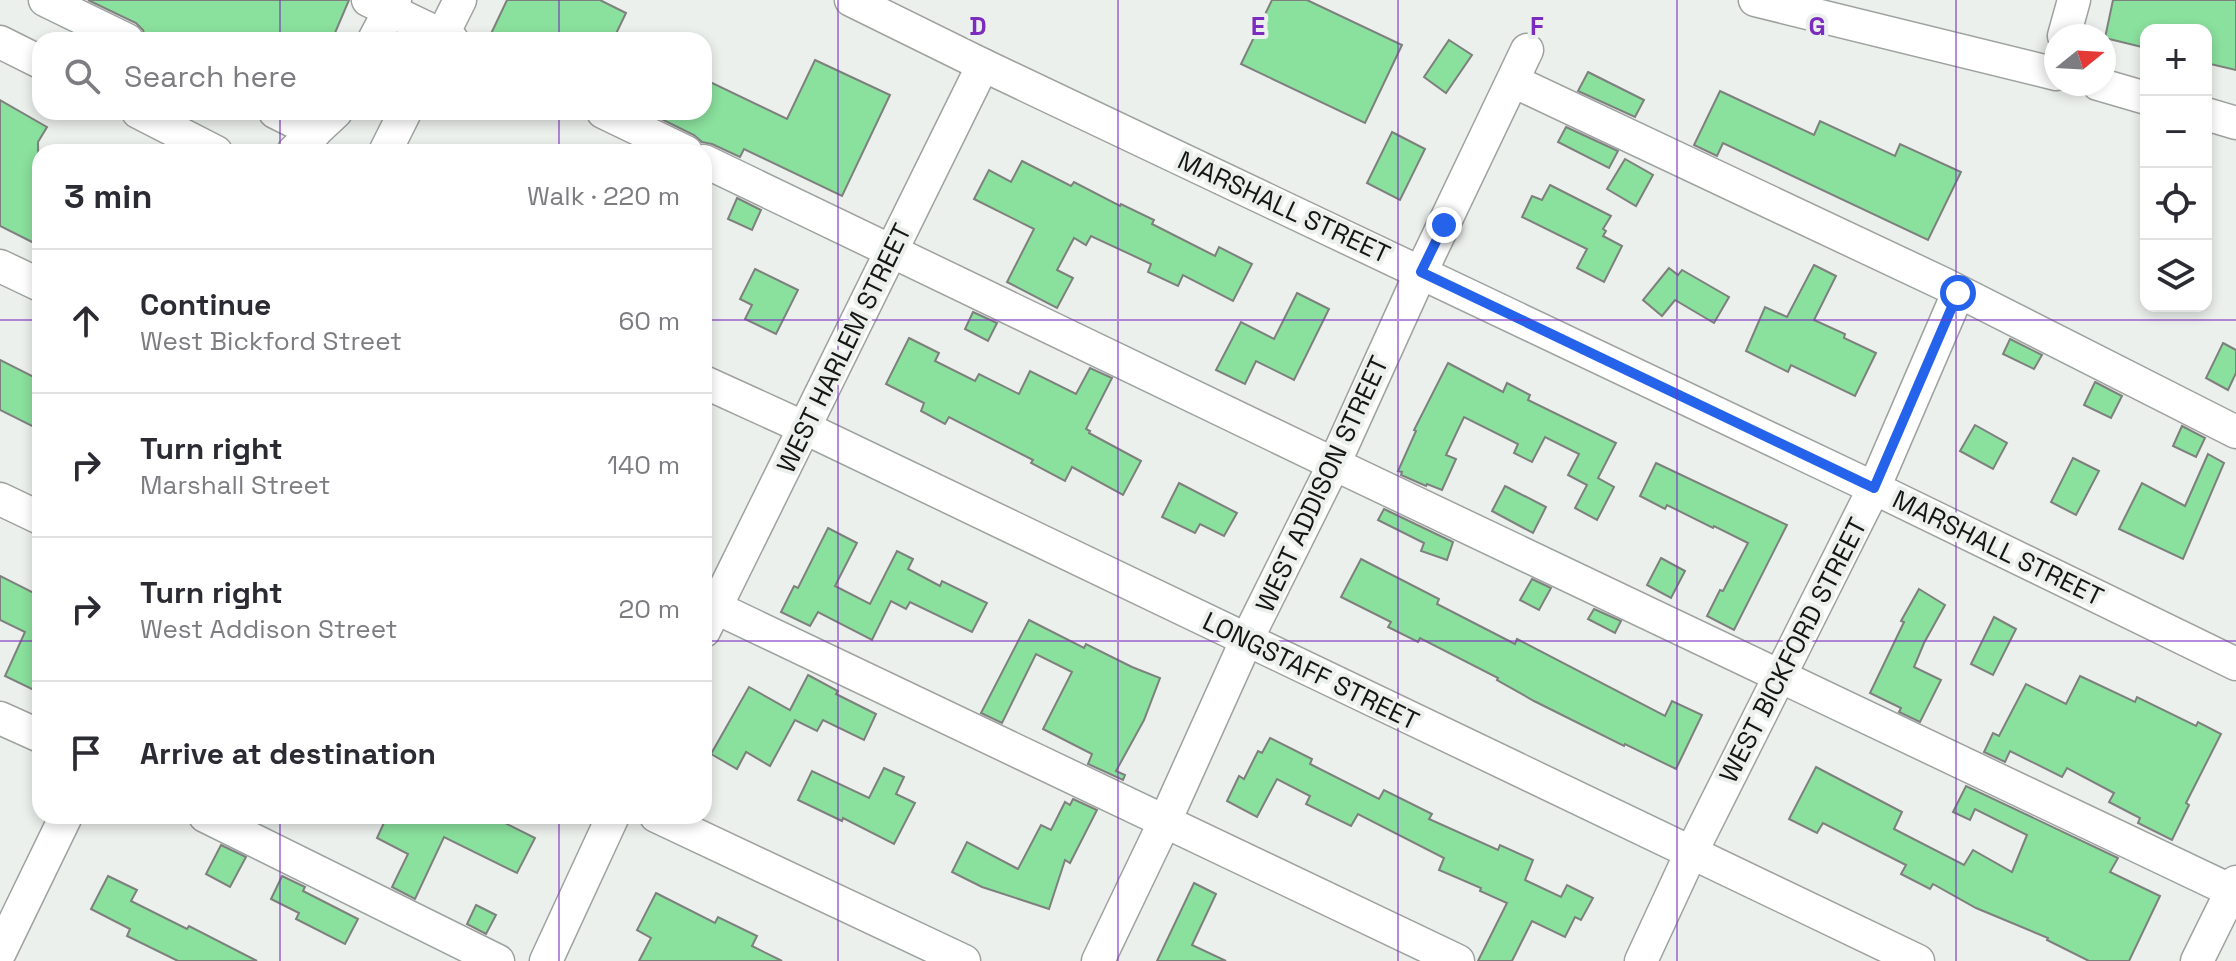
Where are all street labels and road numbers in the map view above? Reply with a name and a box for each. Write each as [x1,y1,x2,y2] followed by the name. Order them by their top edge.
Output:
[1172,143,1396,271] street label: MARSHALL STREET
[769,218,919,478] street label: WEST HARLEM STREET
[1248,350,1396,618] street label: WEST ADDISON STREET
[1887,482,2109,614] street label: MARSHALL STREET
[1711,512,1875,788] street label: WEST BICKFORD STREET
[1197,604,1425,738] street label: LONGSTAFF STREET

